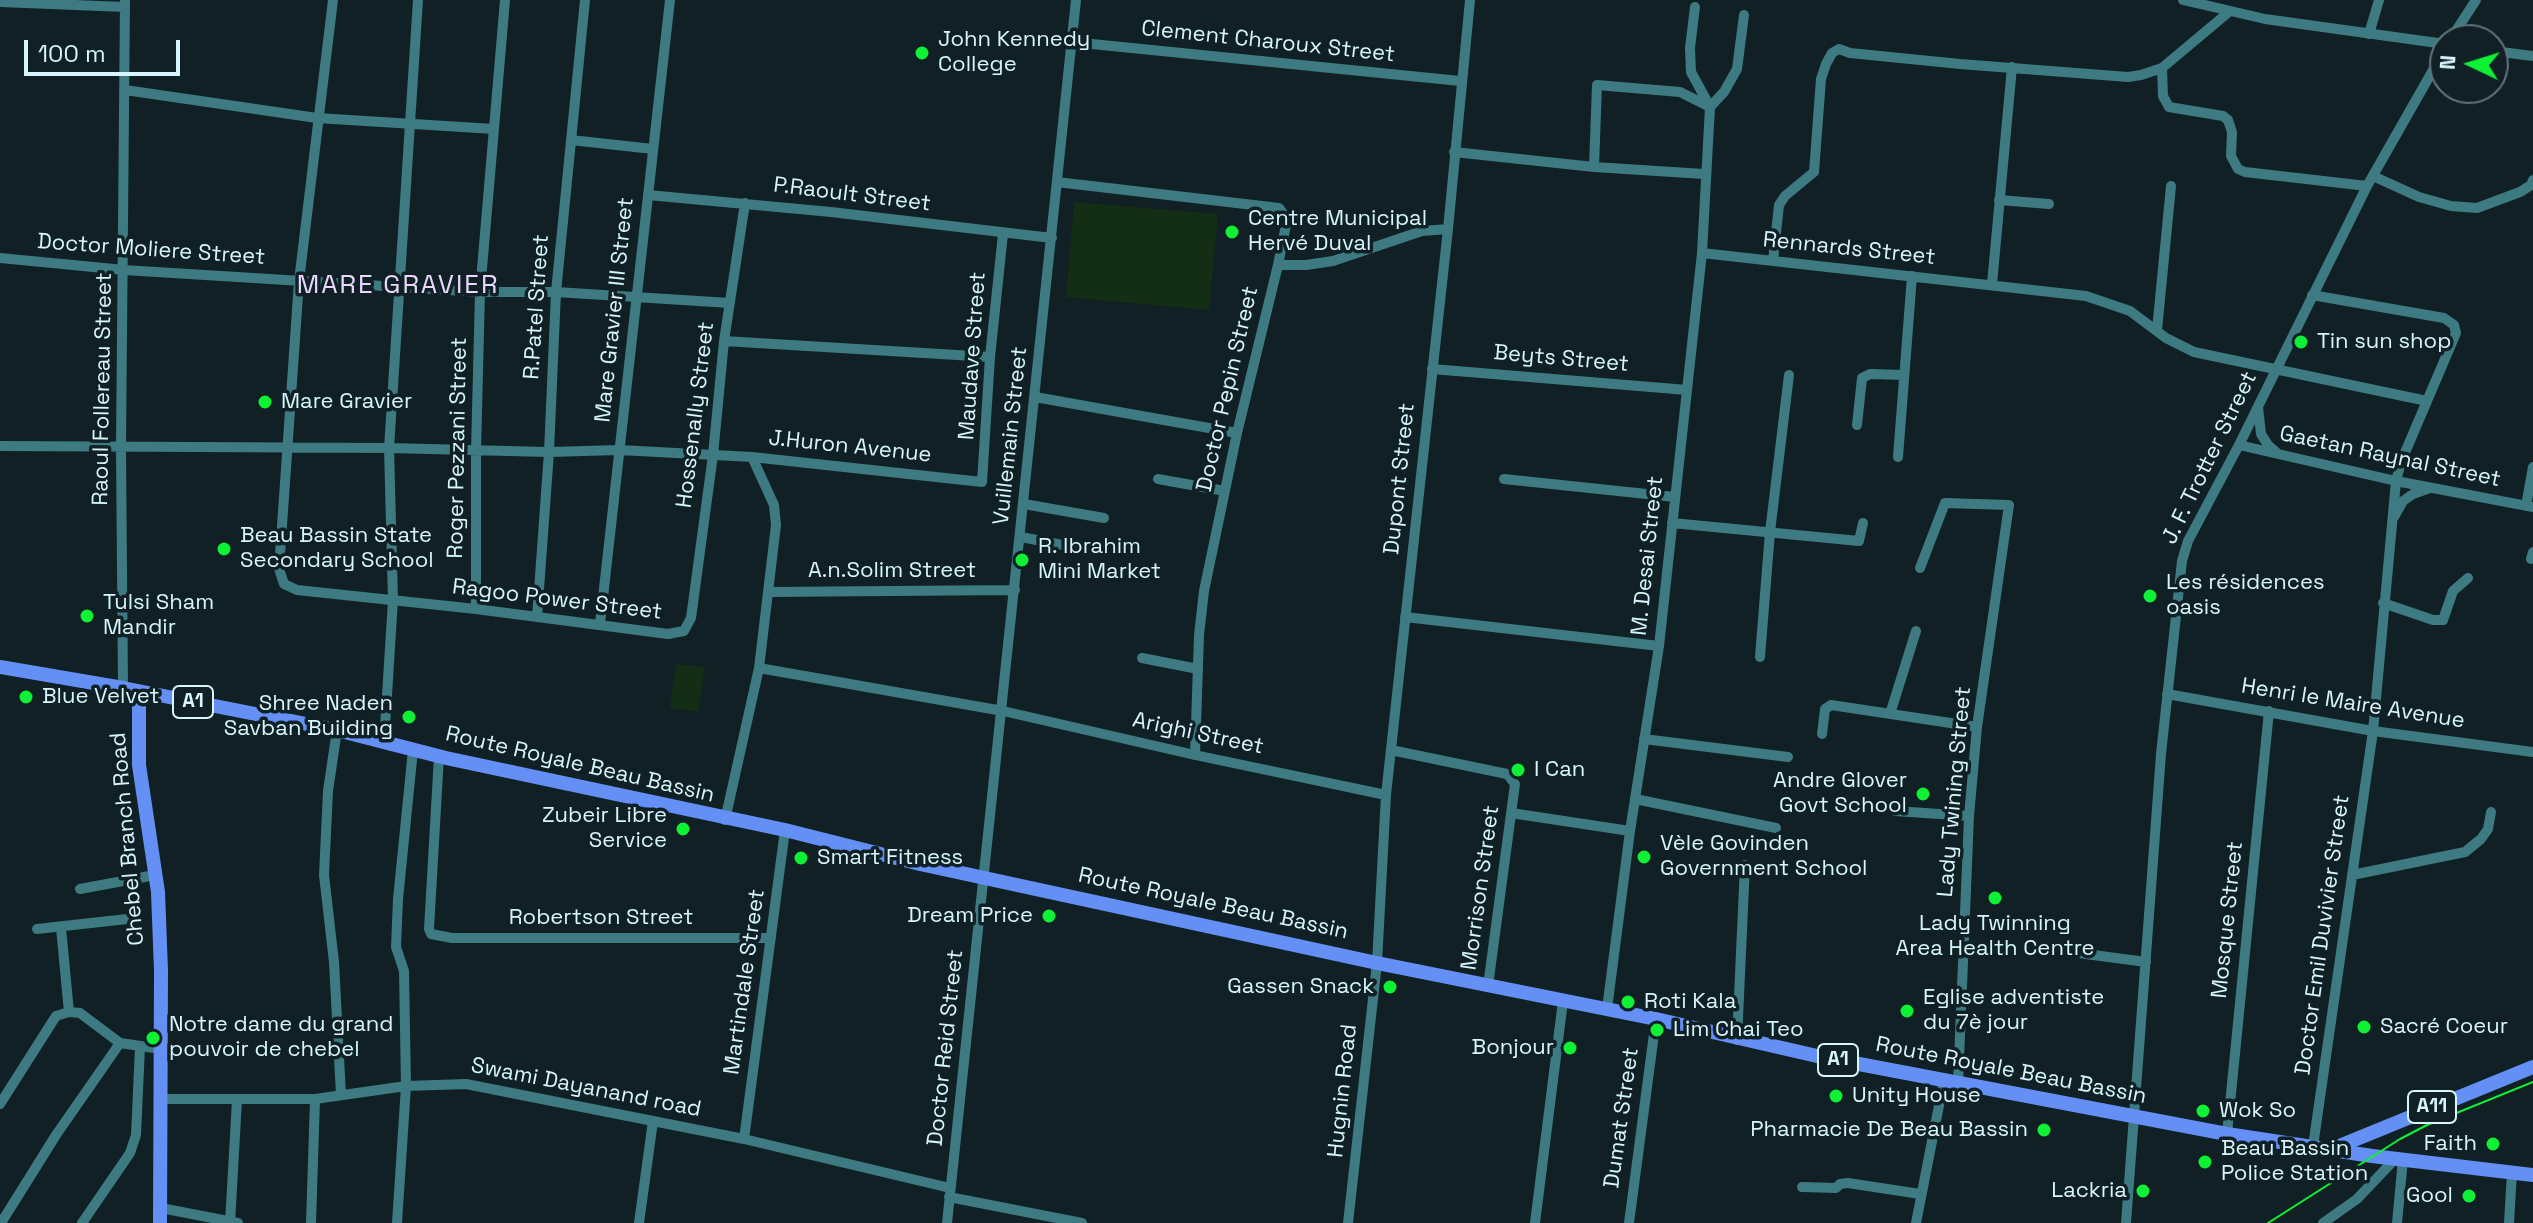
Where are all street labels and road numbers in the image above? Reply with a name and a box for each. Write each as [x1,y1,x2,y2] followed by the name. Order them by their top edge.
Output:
[1140,16,1396,68] street label: Clement Charoux Street
[772,172,932,218] street label: P.Raoult Street
[590,196,640,424] street label: Mare Gravier III Street
[1762,227,1936,271] street label: Rennards Street
[36,229,266,271] street label: Doctor Moliere Street
[519,234,555,380] street label: R.Patel Street
[954,271,992,441] street label: Maudave Street
[88,272,118,506] street label: Raoul Follereau Street
[1192,284,1264,494] street label: Doctor Pepin Street
[671,320,721,510] street label: Hossenally Street
[443,337,473,559] street label: Roger Pezzani Street
[1492,340,1630,378] street label: Beyts Street
[988,345,1034,527] street label: Vuillemain Street
[2157,367,2263,549] street label: J. F. Trotter Street
[1379,402,1421,556] street label: Dupont Street
[2277,421,2503,493] street label: Gaetan Raynal Street
[767,425,933,469] street label: J.Huron Avenue
[1626,475,1670,637] street label: M. Desai Street
[808,558,976,584] street label: A.n.Solim Street
[451,574,663,626] street label: Ragoo Power Street
[2239,673,2467,735] street label: Henri le Maire Avenue
[173,686,213,718] road number: A1
[1933,686,1977,898] street label: Lady Twining Street
[1130,707,1266,761] street label: Arighi Street
[443,721,717,809] street label: Route Royale Beau Bassin
[106,731,150,947] street label: Chebel Branch Road
[2290,793,2356,1077] street label: Doctor Emil Duvivier Street
[1456,804,1506,972] street label: Morrison Street
[2207,840,2249,1000] street label: Mosque Street
[1076,862,1350,946] street label: Route Royale Beau Bassin
[719,888,771,1076] street label: Martindale Street
[509,905,693,931] street label: Robertson Street
[923,948,969,1148] street label: Doctor Reid Street
[1323,1023,1363,1159] street label: Hugnin Road
[1873,1032,2149,1110] street label: Route Royale Beau Bassin
[1818,1044,1858,1076] road number: A1
[1599,1046,1645,1190] street label: Dumat Street
[469,1053,703,1123] street label: Swami Dayanand road
[2408,1091,2456,1123] road number: A11

